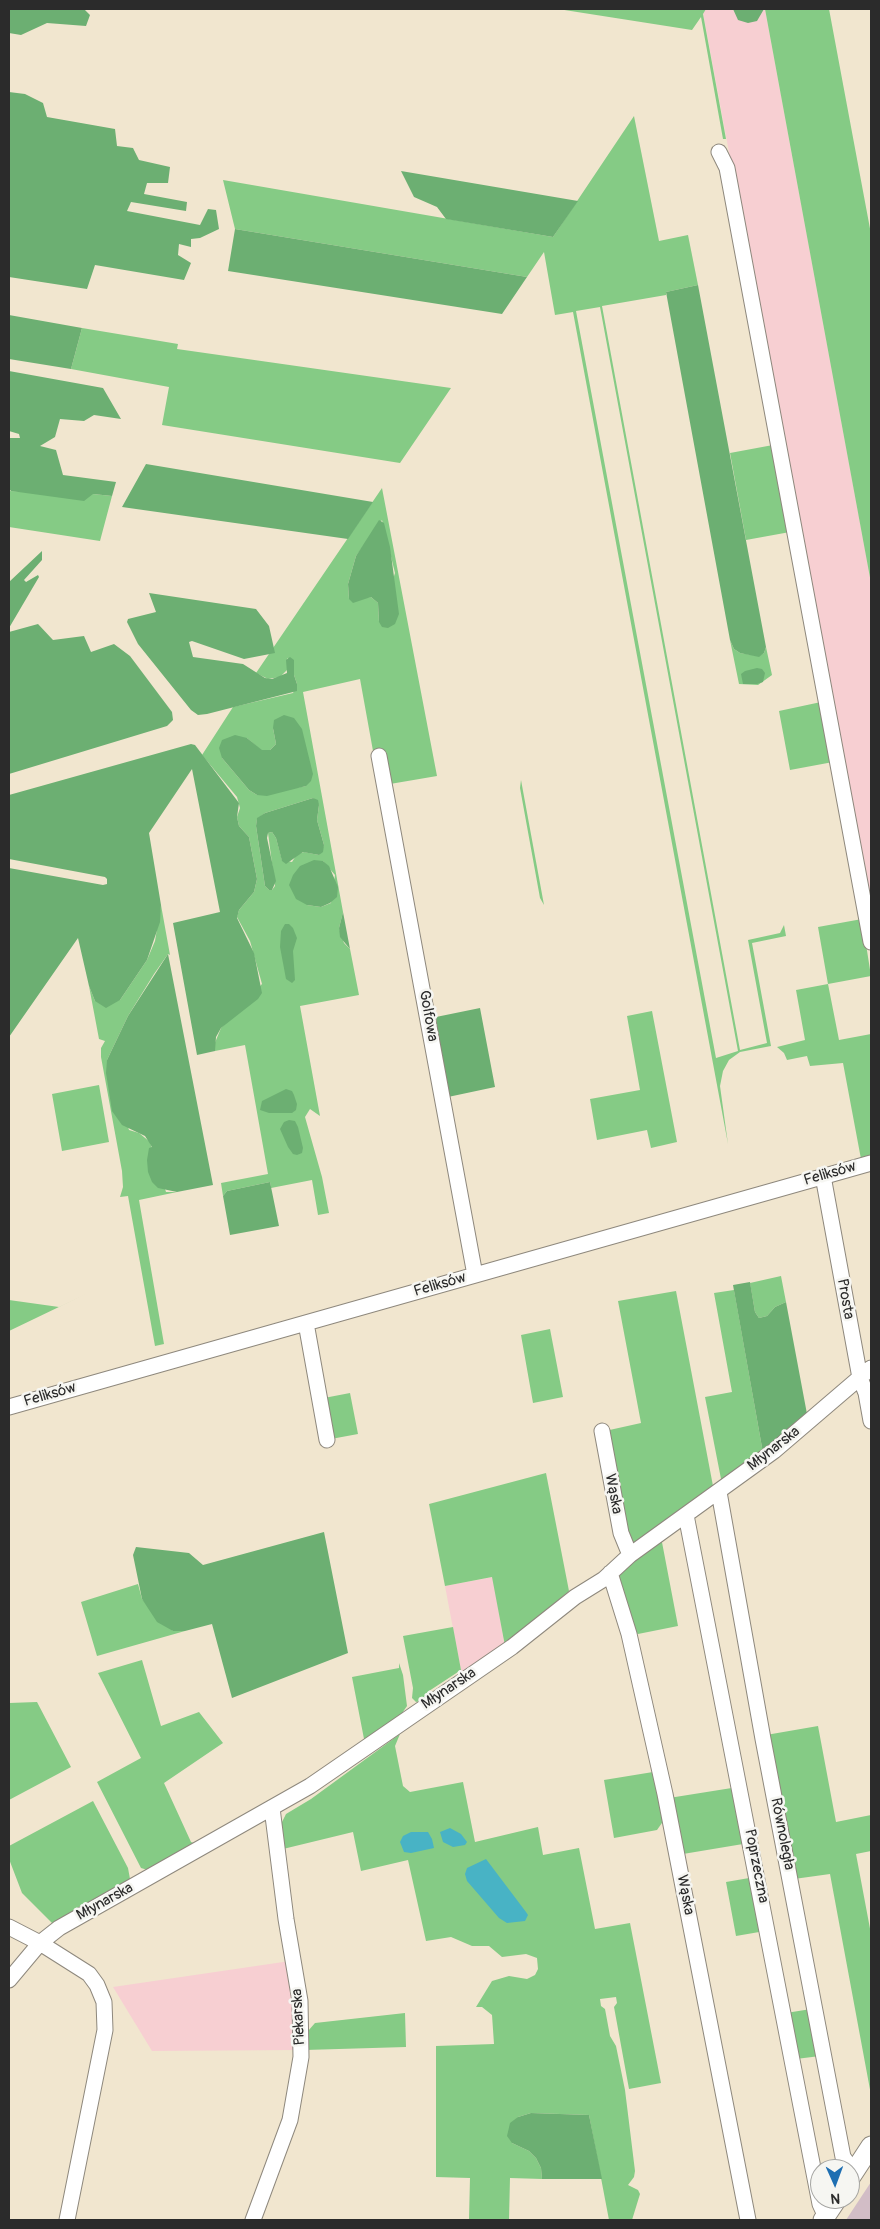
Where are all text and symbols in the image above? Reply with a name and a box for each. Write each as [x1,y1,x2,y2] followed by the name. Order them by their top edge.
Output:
[415,989,441,1043] street label: Golfowa
[802,1158,858,1190] street label: Feliksów
[412,1269,468,1301] street label: Feliksów
[833,1277,857,1321] street label: Prosta
[22,1379,78,1411] street label: Feliksów
[744,1423,804,1475] street label: Młynarska
[600,1472,626,1516] street label: Wąska
[418,1664,480,1714] street label: Młynarska
[766,1796,798,1872] street label: Równoległa
[740,1827,772,1905] street label: Poprzeczna
[672,1873,698,1917] street label: Wąska
[74,1879,136,1925] street label: Młynarska
[289,1988,309,2046] street label: Piekarska
[810,2159,860,2209] north arrow
[830,2190,841,2207] text: N

